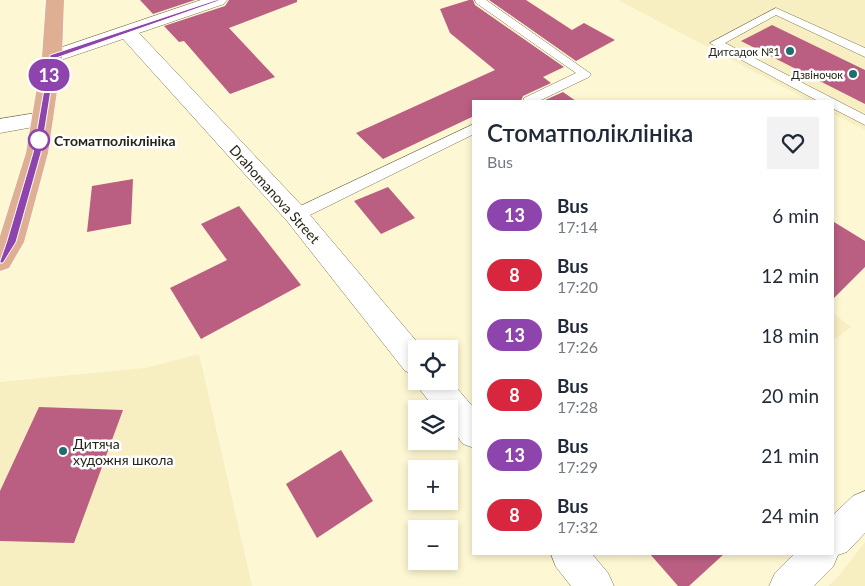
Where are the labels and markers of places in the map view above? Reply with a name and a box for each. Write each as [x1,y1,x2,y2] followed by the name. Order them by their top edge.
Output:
[709,45,780,58] place label: Дитсадок №1
[784,45,796,57] marker: Дитсадок №1
[791,68,843,81] place label: Дзвіночок
[847,68,859,80] marker: Дзвіночок
[28,129,50,151] marker: Стоматполіклініка
[54,132,176,149] place label: Стоматполіклініка
[73,435,174,468] place label: Дитяча художня школа
[57,445,69,457] marker: Дитяча художня школа

